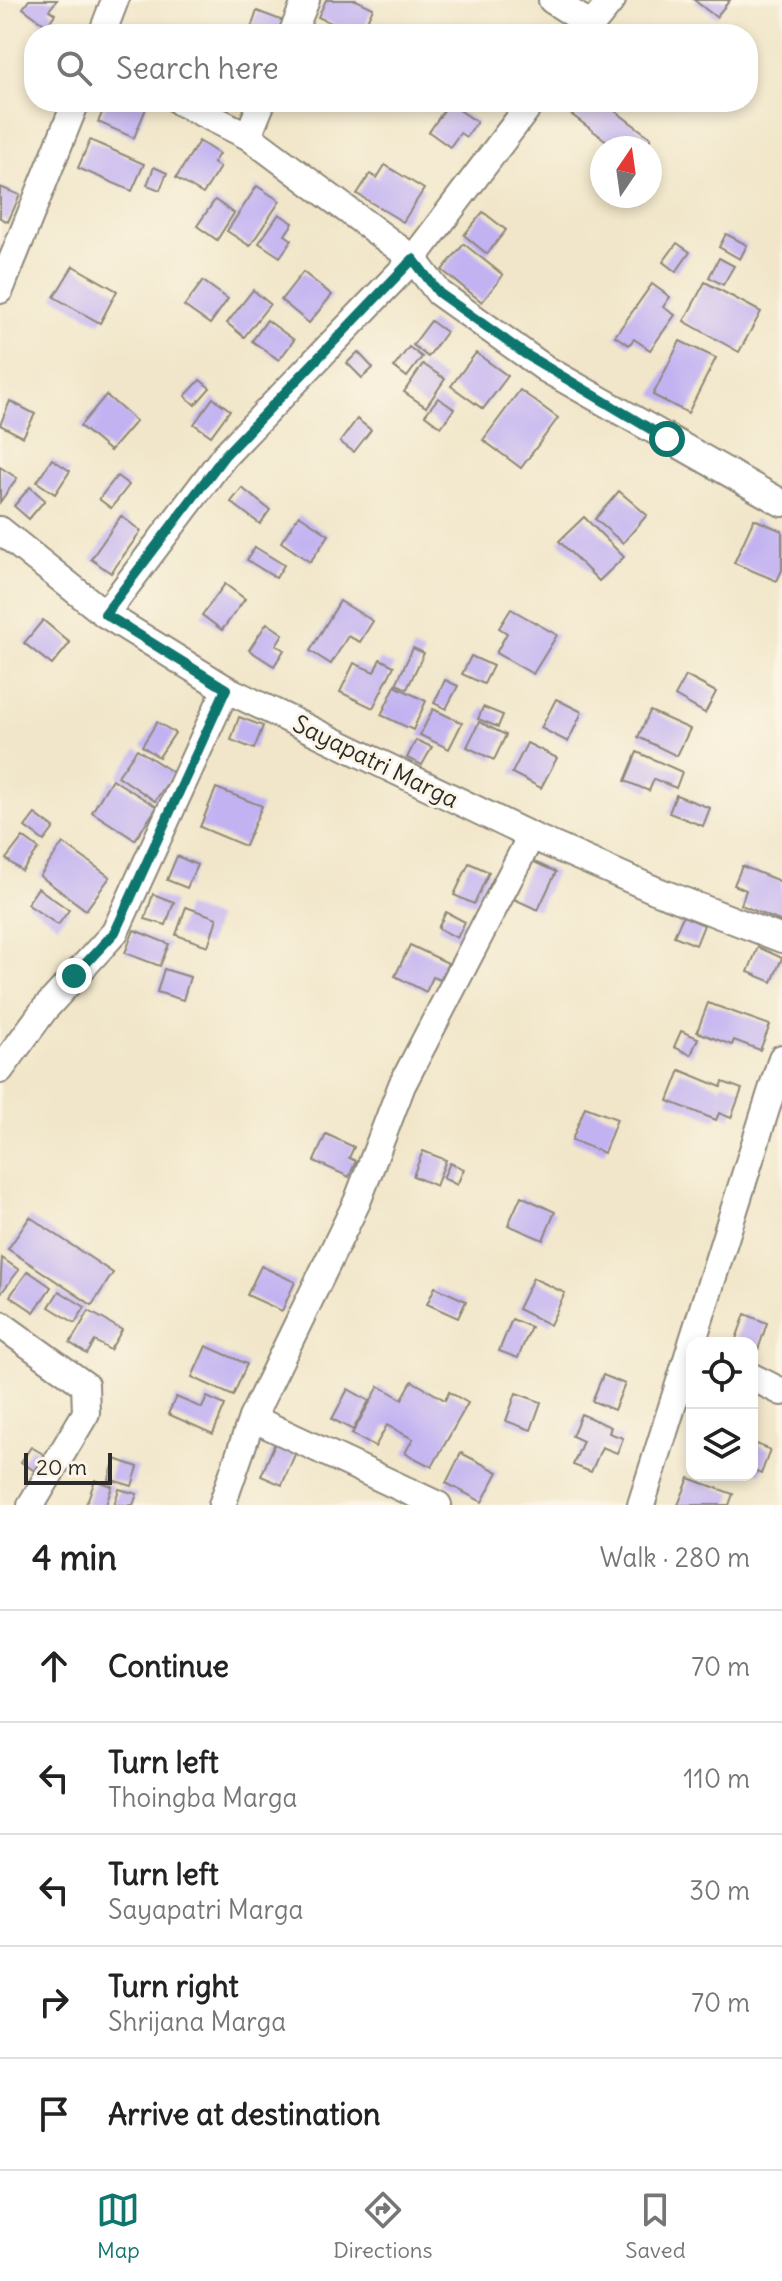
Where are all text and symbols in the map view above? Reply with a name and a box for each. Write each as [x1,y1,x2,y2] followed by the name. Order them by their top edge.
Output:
[24,24,758,112] search box
[52,46,96,90] icon: search
[116,49,279,87] text: Search here
[590,136,662,208] north arrow
[649,421,685,457] route start
[288,708,464,814] street label: Sayapatri Marga
[56,958,92,994] route end
[686,1337,758,1481] map controls
[686,1337,758,1409] button: locate
[686,1409,758,1481] button: layers
[24,1449,112,1485] scale bar
[36,1453,87,1481] text: 20 m
[32,1536,117,1579] text: 4 min
[600,1541,750,1574] text: Walk · 280 m
[32,1644,76,1688] icon: ahead
[108,1647,229,1685] text: Continue
[691,1650,750,1683] text: 70 m
[108,1743,219,1781] text: Turn left
[32,1756,76,1800] icon: left
[683,1762,750,1795] text: 110 m
[108,1781,297,1814] text: Thoingba Marga
[108,1855,219,1893] text: Turn left
[32,1868,76,1912] icon: left
[689,1874,750,1907] text: 30 m
[108,1893,303,1926] text: Sayapatri Marga
[108,1967,239,2005] text: Turn right
[32,1980,76,2024] icon: right
[691,1986,750,2019] text: 70 m
[108,2005,286,2038] text: Shrijana Marga
[32,2092,76,2136] icon: arrive
[108,2095,380,2133] text: Arrive at destination
[96,2188,140,2264] tab: Map
[333,2188,433,2264] tab: Directions
[625,2188,686,2264] tab: Saved

